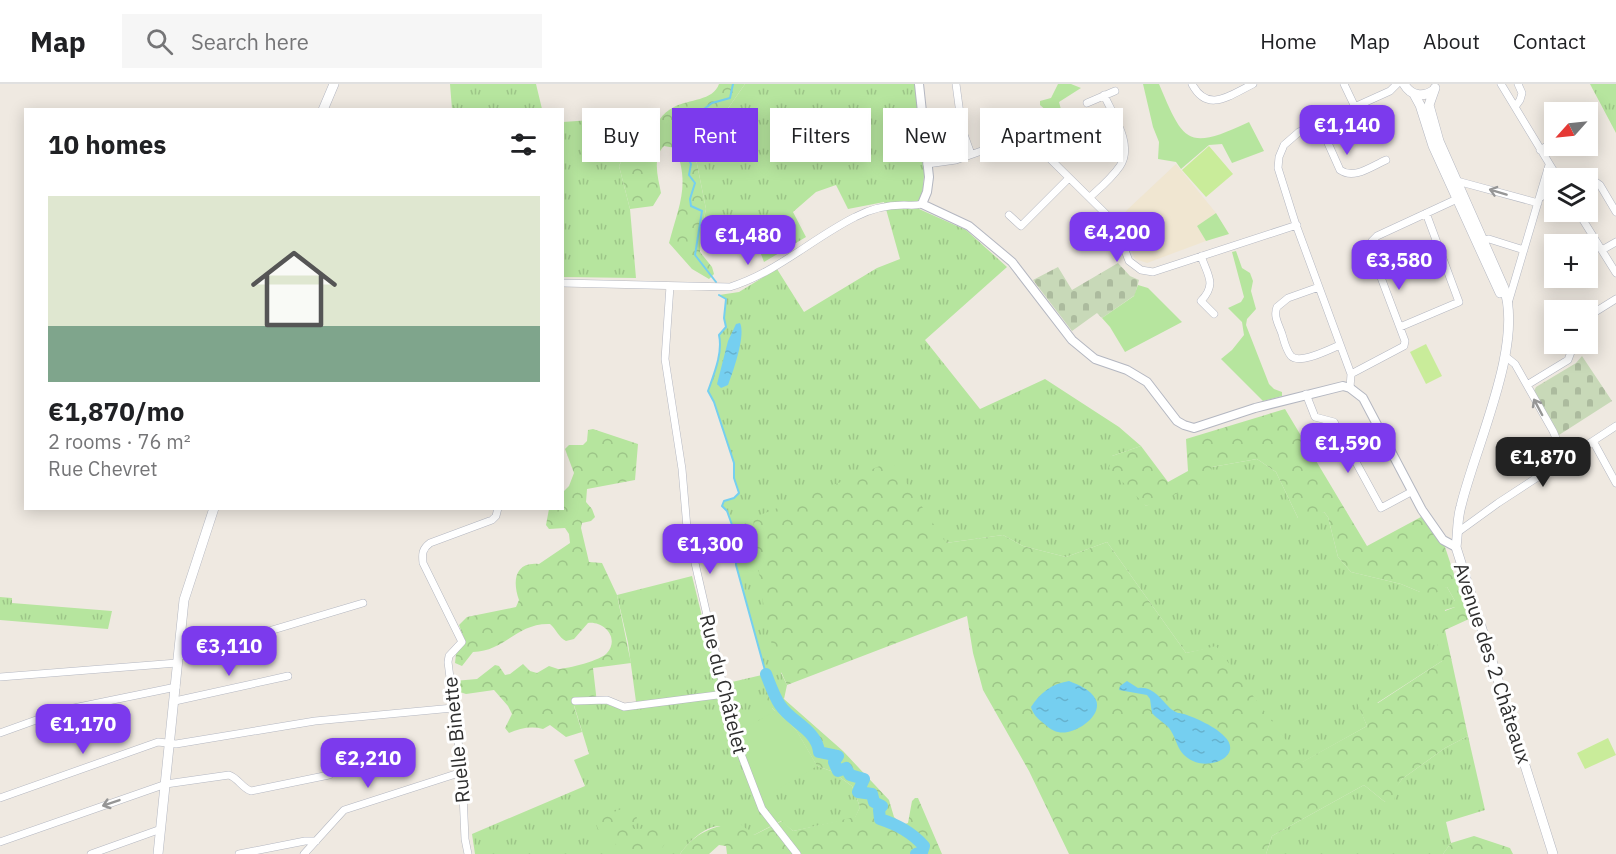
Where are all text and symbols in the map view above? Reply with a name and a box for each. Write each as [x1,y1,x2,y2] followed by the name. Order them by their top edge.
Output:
[122,14,542,68] search box
[30,23,86,60] text: Map
[143,25,176,58] icon: search
[191,27,309,56] text: Search here
[1260,27,1317,55] text: Home
[1350,27,1390,55] text: Map
[1423,27,1480,55] text: About
[1513,27,1586,55] text: Contact
[1544,102,1598,156] north arrow
[1544,102,1598,354] map controls
[1298,105,1396,156] pin: €1,140
[582,108,660,162] chip: Buy
[672,108,758,162] chip: Rent
[770,108,871,162] chip: Filters
[883,108,968,162] chip: New
[980,108,1123,162] chip: Apartment
[1314,111,1380,138] text: €1,140
[48,127,166,161] text: 10 homes
[507,128,540,161] icon: filters
[1544,168,1598,222] button: layers
[1489,186,1508,197] one-way arrow
[1068,212,1166,263] pin: €4,200
[699,215,797,266] pin: €1,480
[1084,218,1150,245] text: €4,200
[715,221,781,248] text: €1,480
[1544,234,1598,288] button: +
[240,235,348,343] icon: home
[1350,240,1448,291] pin: €3,580
[1366,246,1432,273] text: €3,580
[1544,300,1598,354] button: −
[48,394,184,428] text: €1,870/mo
[1532,398,1544,416] one-way arrow
[1299,423,1397,474] pin: €1,590
[48,428,191,455] text: 2 rooms · 76 m²
[1315,429,1381,456] text: €1,590
[1494,437,1592,488] pin: €1,870
[1510,443,1576,470] text: €1,870
[48,455,158,482] text: Rue Chevret
[661,524,759,575] pin: €1,300
[677,530,743,557] text: €1,300
[1448,559,1538,767] street label: Avenue des 2 Châteaux
[694,611,754,757] street label: Rue du Châtelet
[180,626,278,677] pin: €3,110
[196,632,262,659] text: €3,110
[436,676,476,804] street label: Ruelle Binette
[34,704,132,755] pin: €1,170
[50,710,116,737] text: €1,170
[319,738,417,789] pin: €2,210
[335,744,401,771] text: €2,210
[102,799,121,810] one-way arrow

